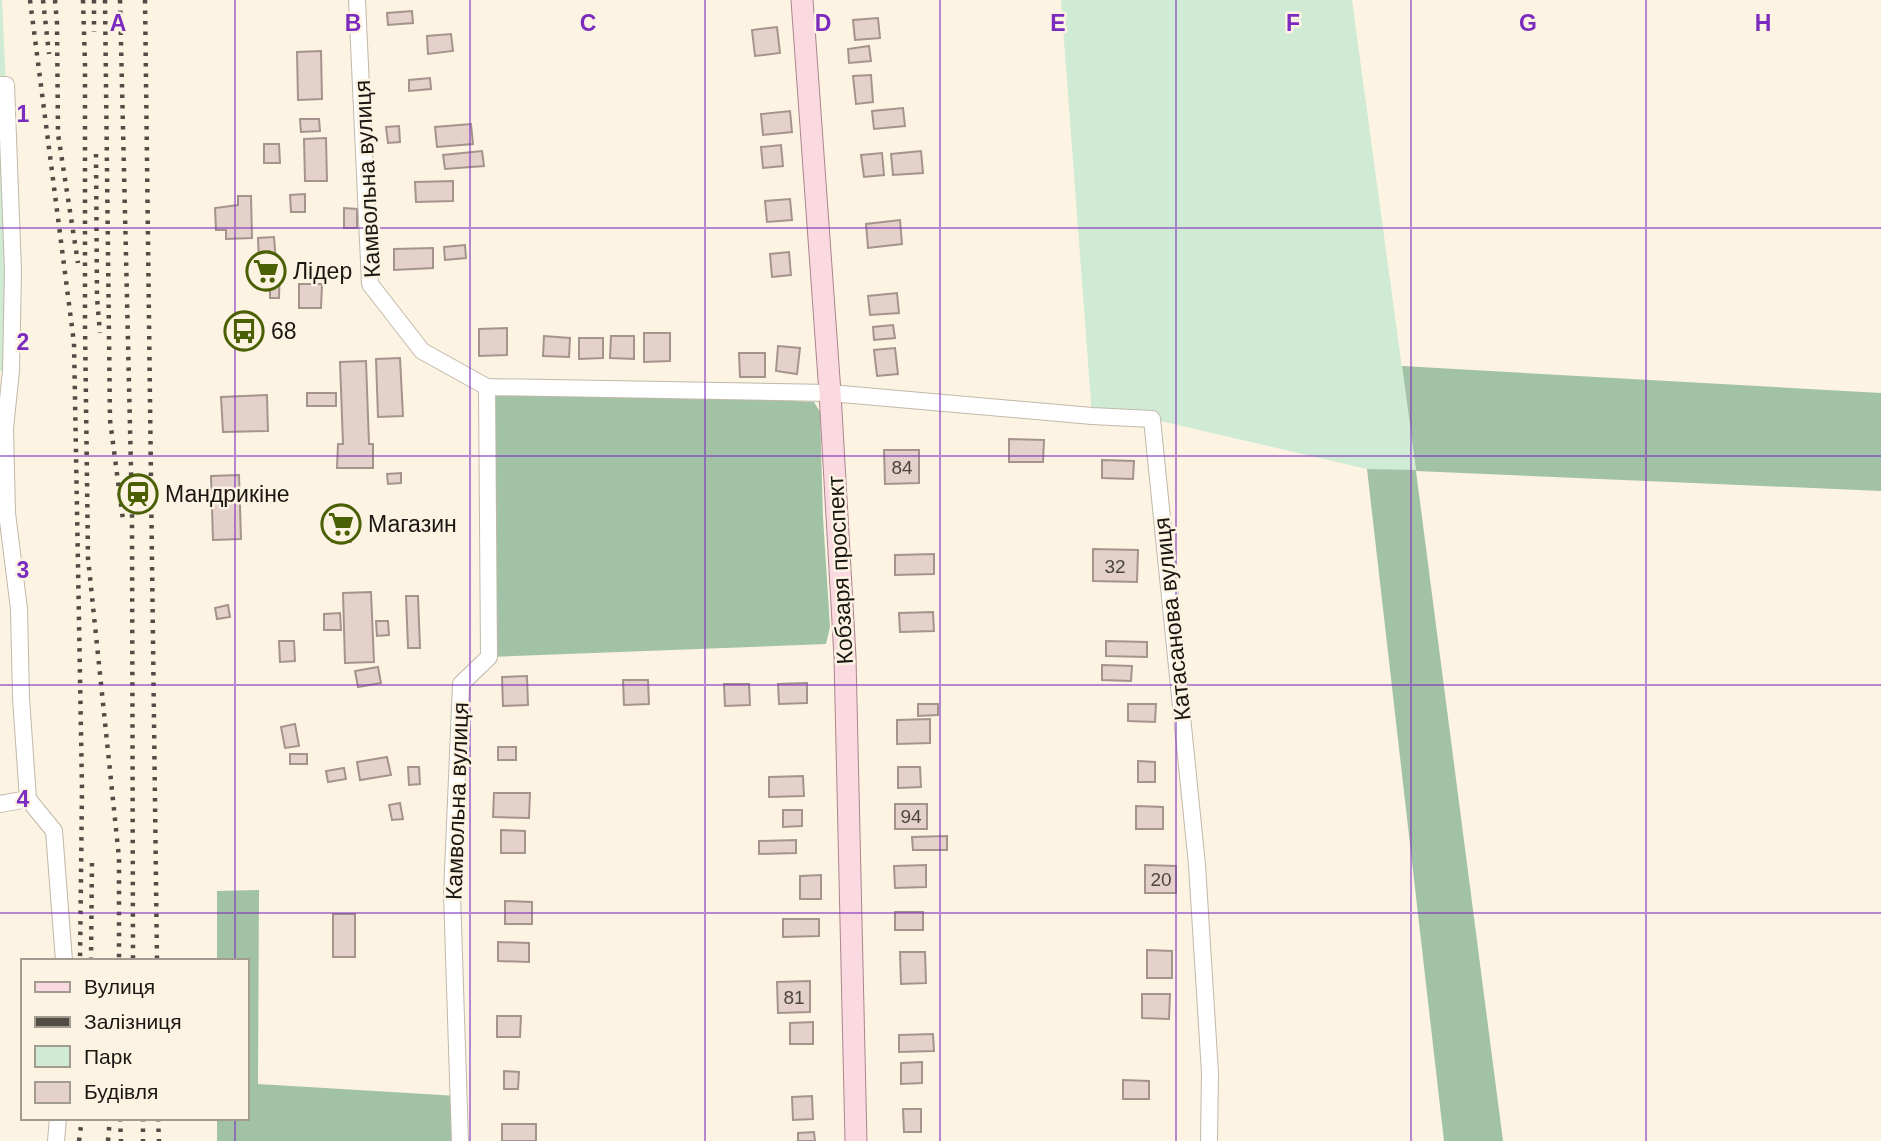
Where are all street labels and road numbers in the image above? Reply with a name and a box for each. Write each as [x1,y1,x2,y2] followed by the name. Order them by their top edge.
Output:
[349,79,385,279] street label: Камвольна вулиця
[822,474,858,665] street label: Кобзаря проспект
[1148,516,1196,722] street label: Катасанова вулиця
[441,702,473,900] street label: Камвольна вулиця

